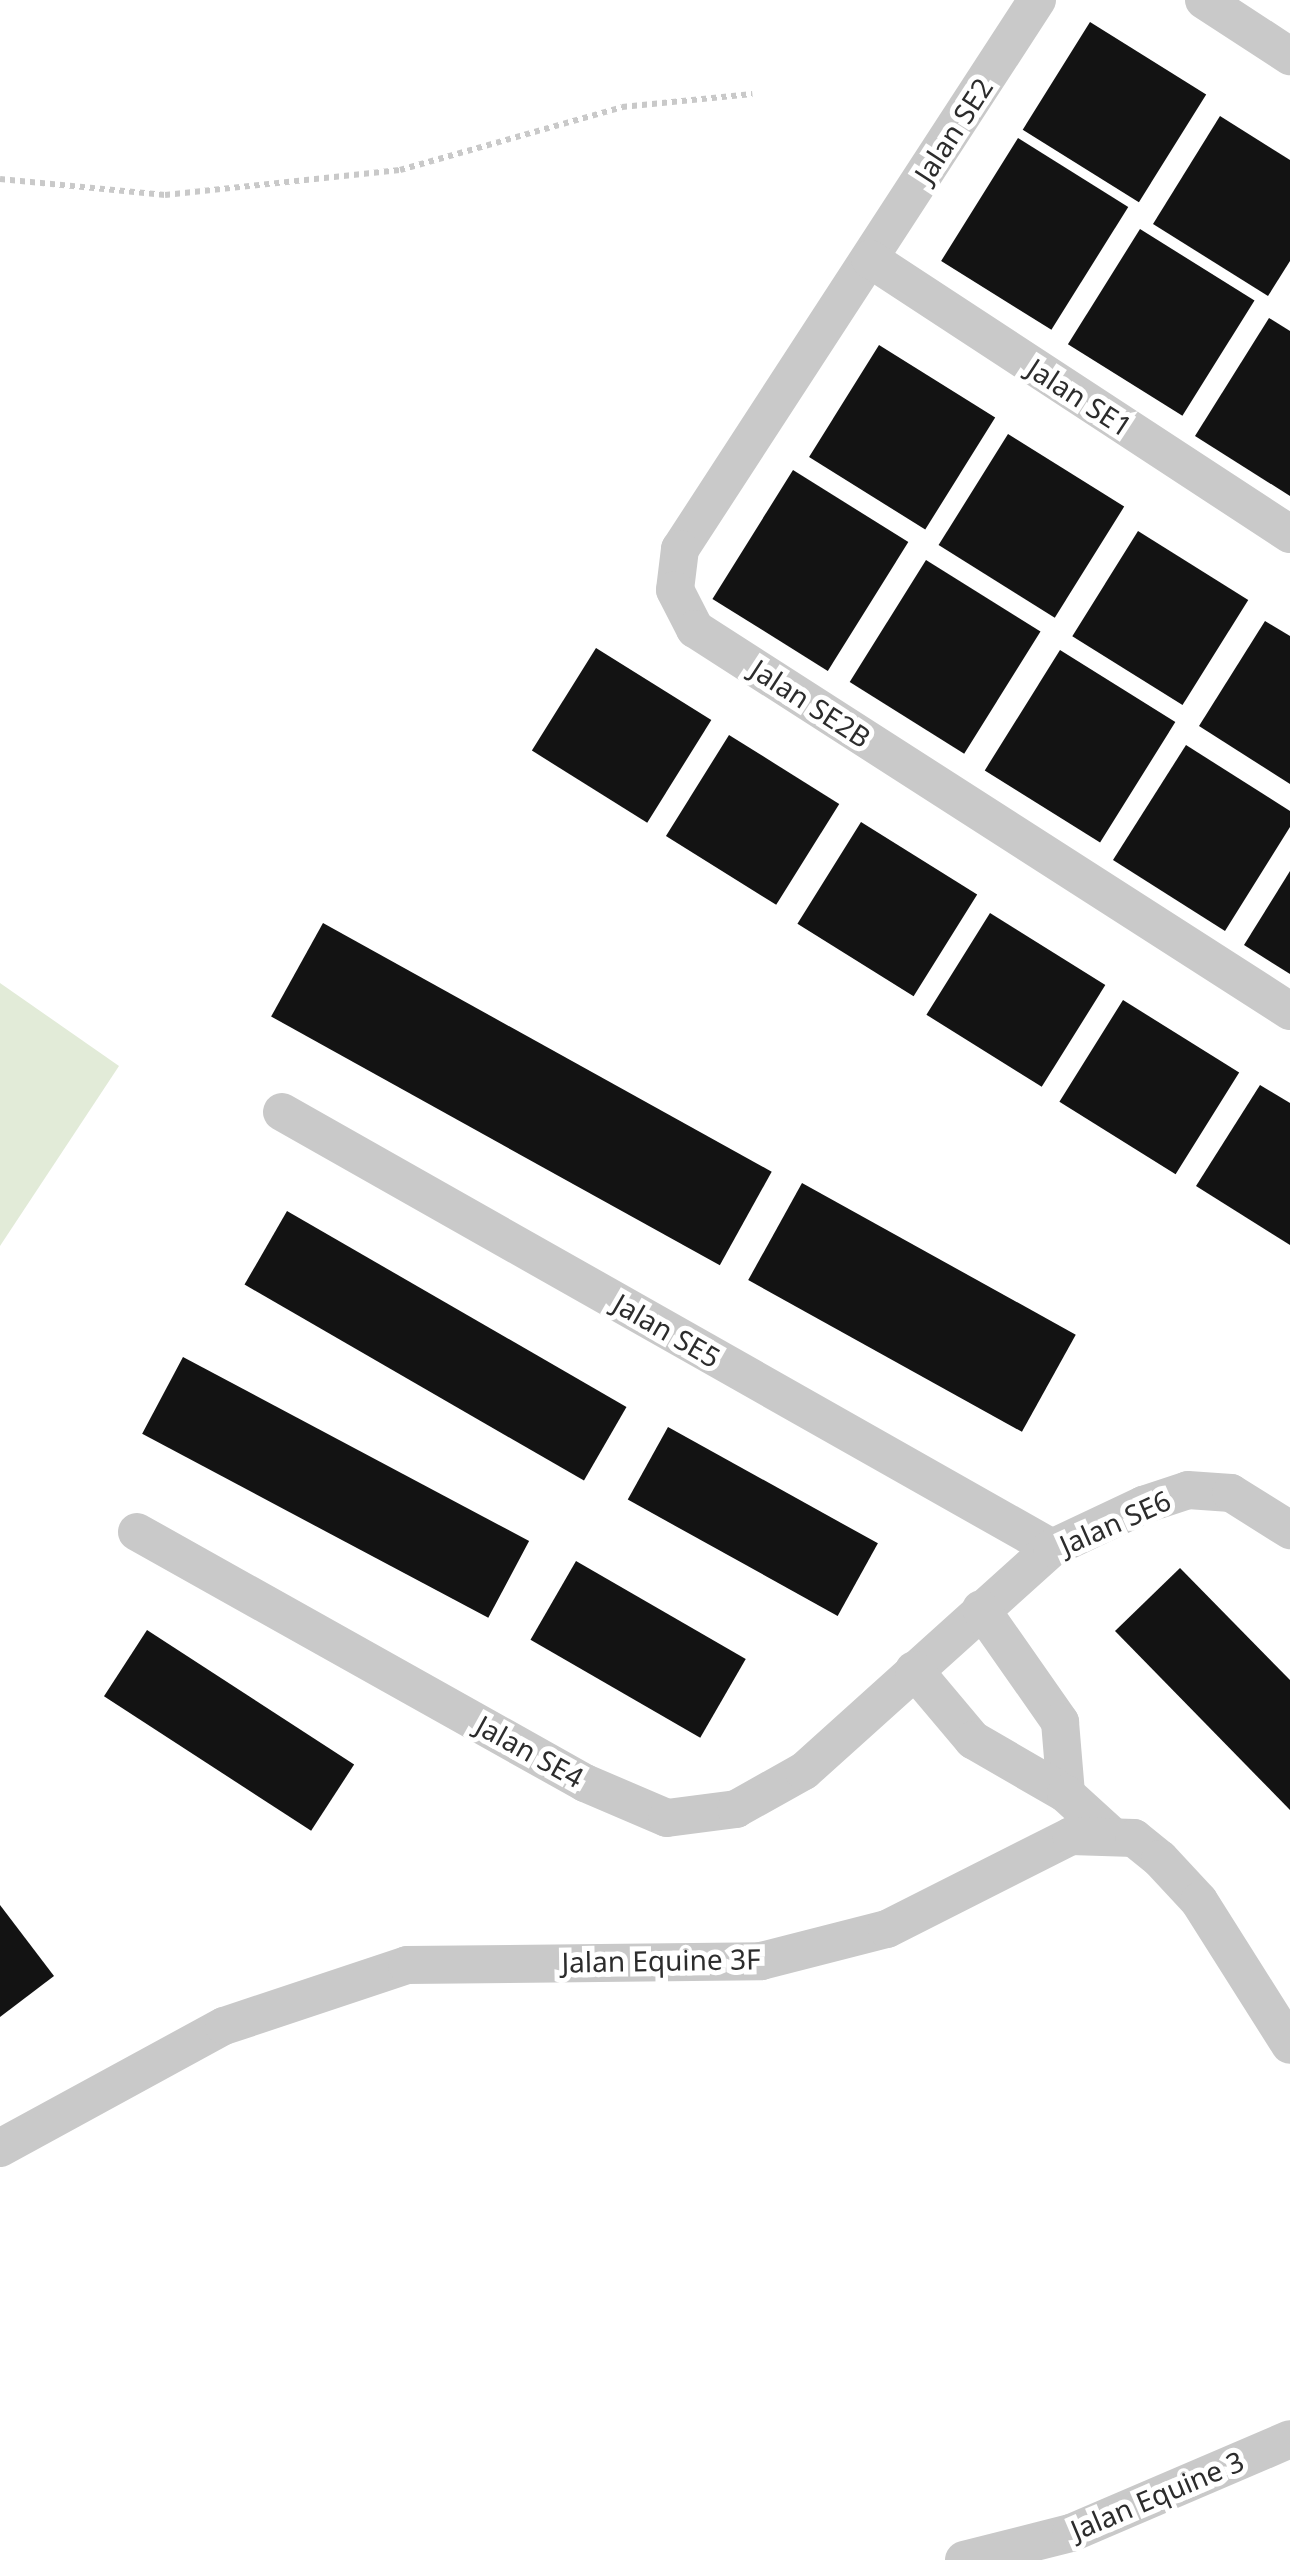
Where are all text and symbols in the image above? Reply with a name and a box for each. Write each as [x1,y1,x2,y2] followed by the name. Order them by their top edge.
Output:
[907,71,999,189] street label: Jalan SE2
[1021,351,1139,443] street label: Jalan SE1
[745,652,877,754] street label: Jalan SE2B
[608,1286,726,1374] street label: Jalan SE5
[1054,1483,1176,1561] street label: Jalan SE6
[470,1708,590,1794] street label: Jalan SE4
[561,1941,761,1979] street label: Jalan Equine 3F
[1065,2443,1249,2547] street label: Jalan Equine 3

